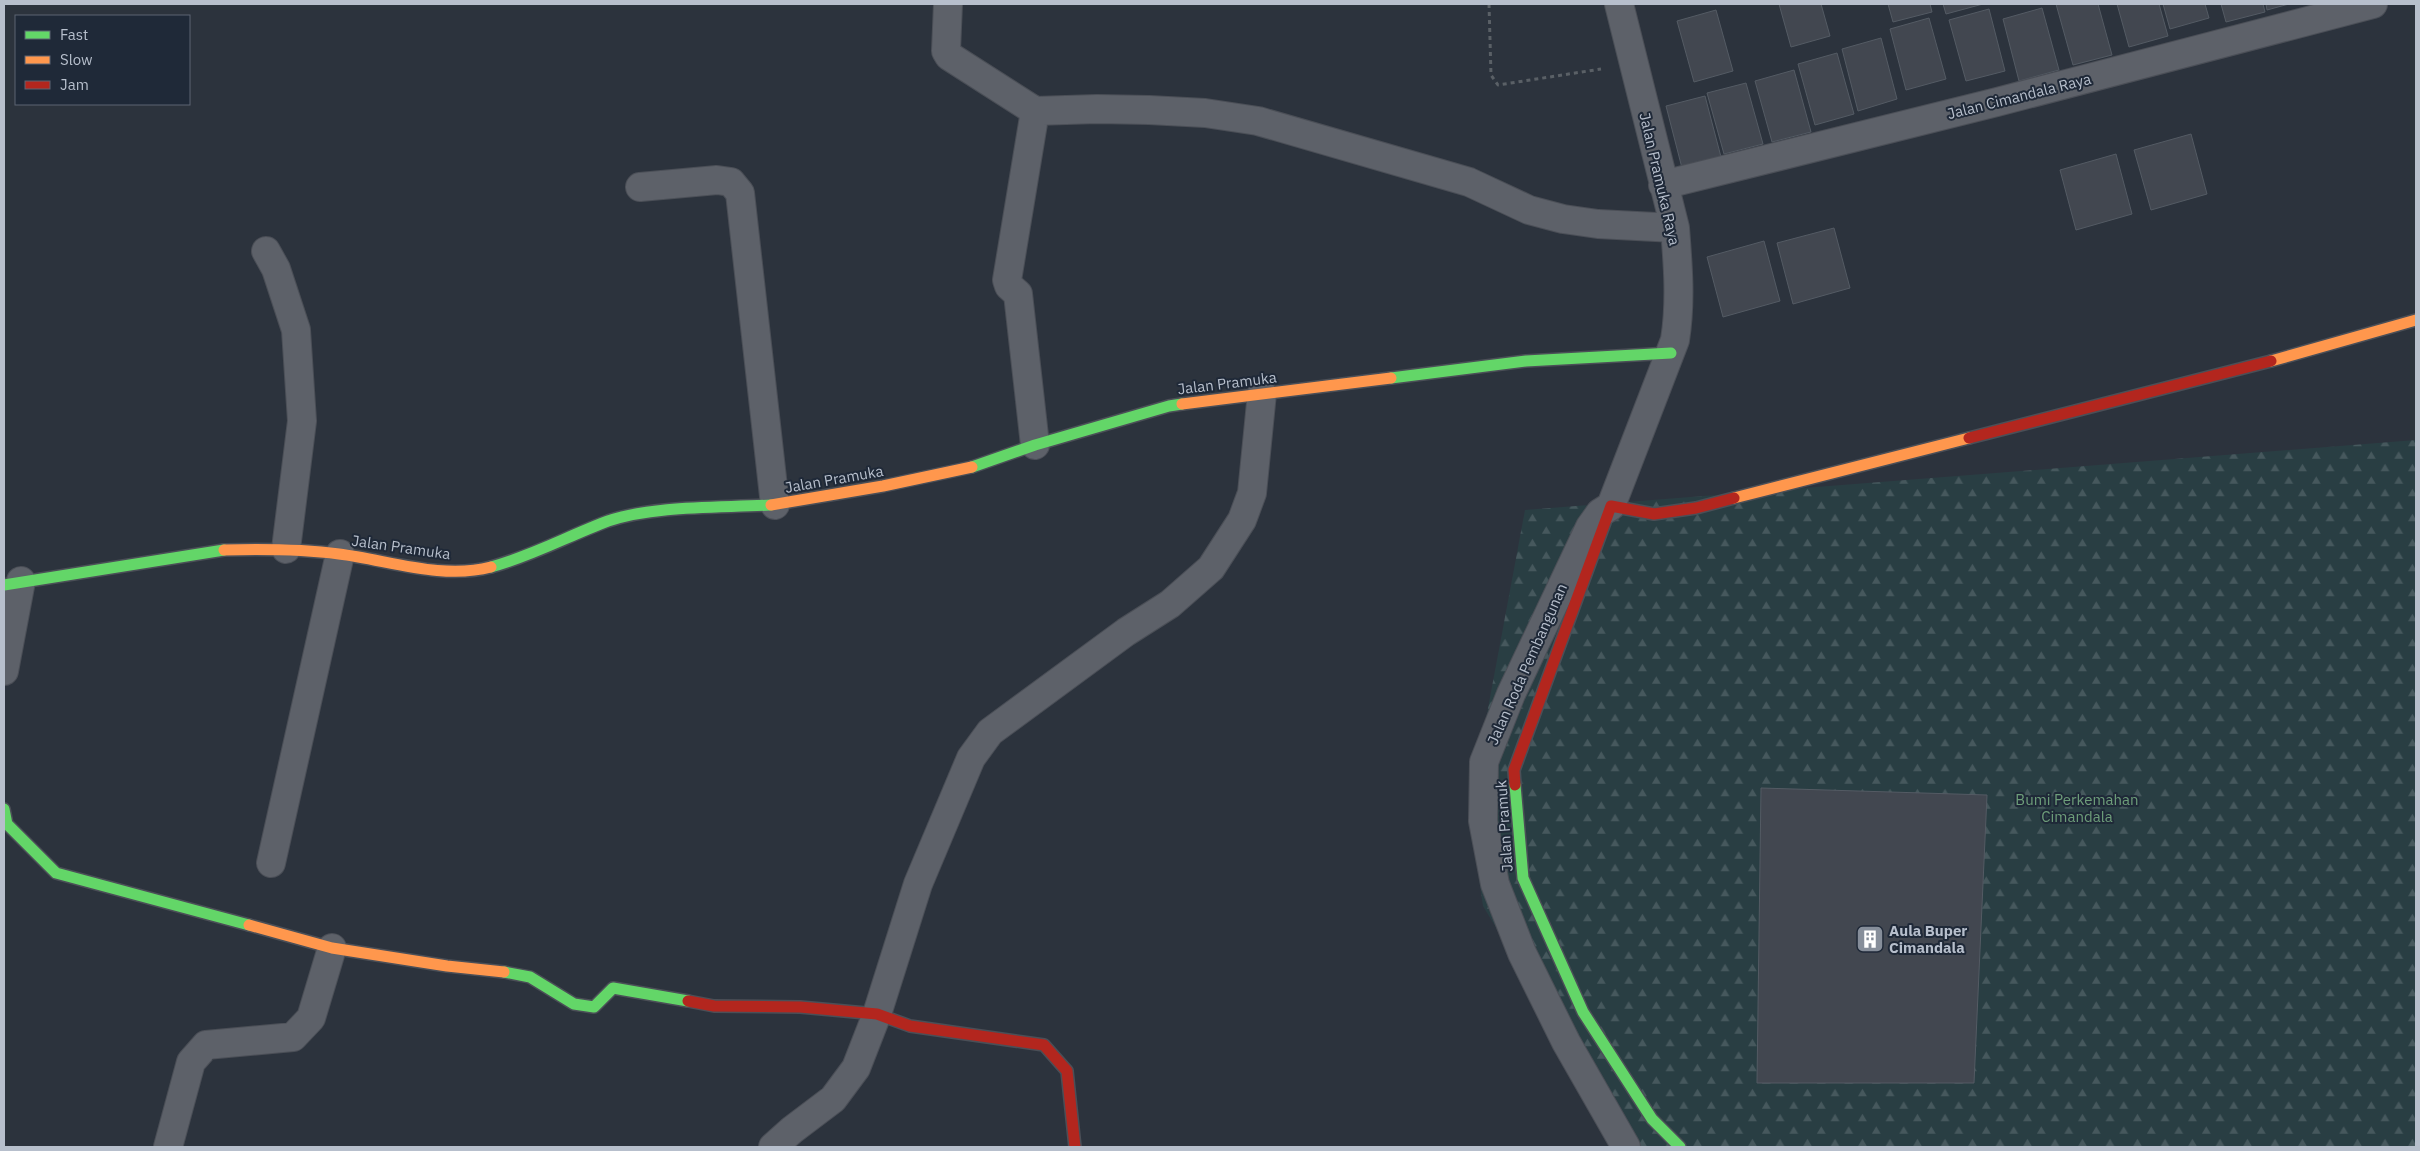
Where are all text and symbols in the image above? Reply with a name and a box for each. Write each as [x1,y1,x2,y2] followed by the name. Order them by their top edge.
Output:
[15,15,190,105] legend
[60,25,88,44] text: Fast
[60,50,93,69] text: Slow
[1945,69,2093,123] street label: Jalan Cimandala Raya
[60,75,89,94] text: Jam
[1635,111,1685,247] street label: Jalan Pramuka Raya
[1176,367,1278,399] street label: Jalan Pramuka
[783,461,885,497] street label: Jalan Pramuka
[350,531,452,563] street label: Jalan Pramuka
[1483,580,1571,748] street label: Jalan Roda Pembangunan
[1491,779,1517,872] street label: Jalan Pramuk
[2015,790,2139,826] park label: Bumi Perkemahan Cimandala
[1889,921,1967,957] place label: Aula Buper Cimandala
[1855,924,1885,954] building icon: Aula Buper Cimandala

